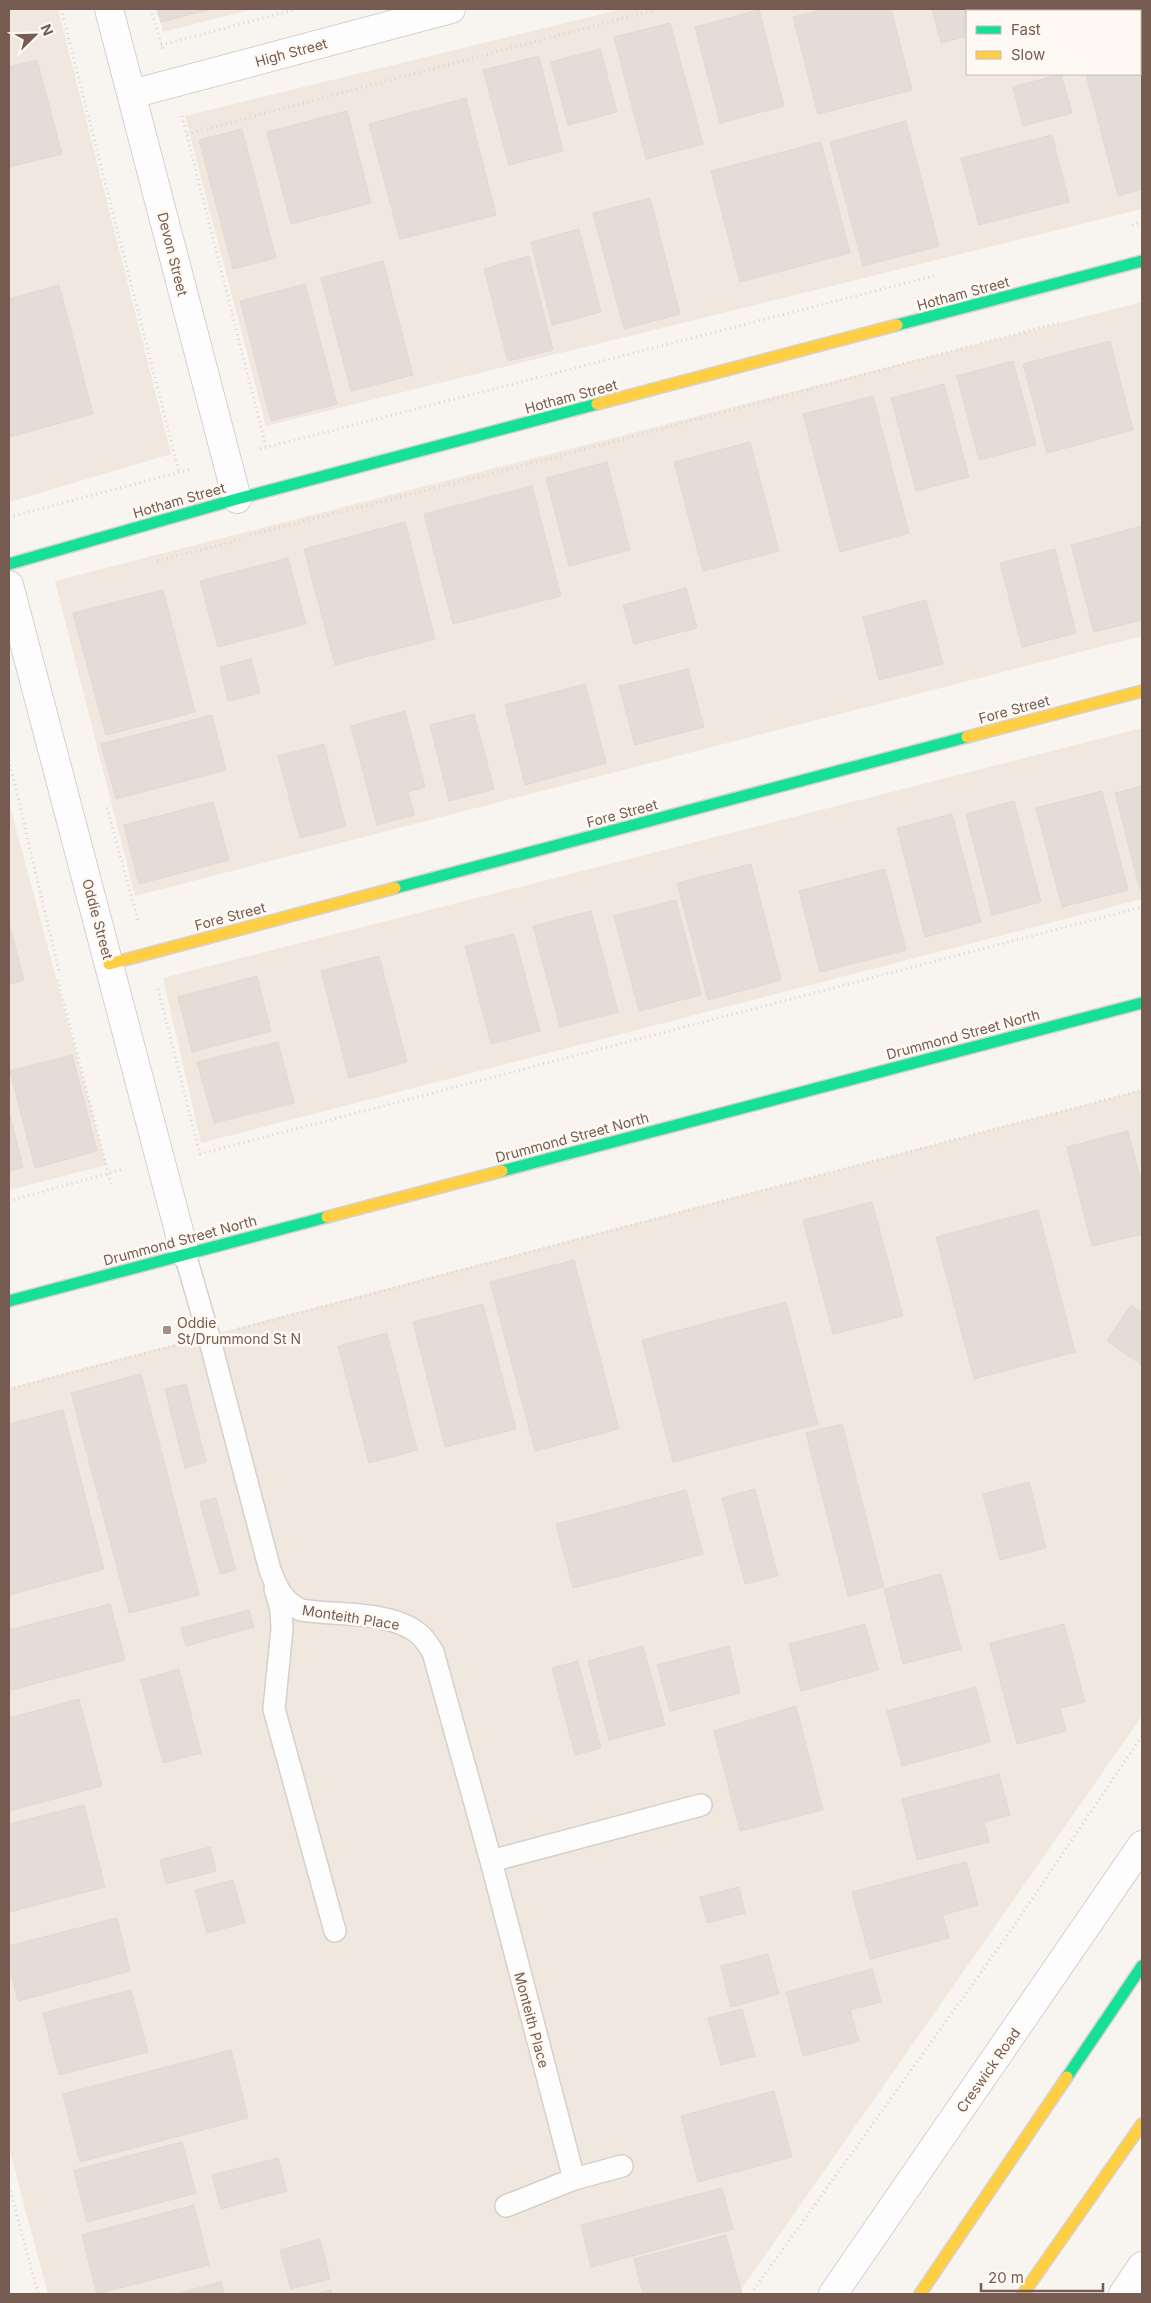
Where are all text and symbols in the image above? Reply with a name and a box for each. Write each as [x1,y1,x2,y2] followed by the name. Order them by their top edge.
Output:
[10,10,60,60] north arrow
[966,10,1141,75] legend
[1011,20,1041,39] text: Fast
[38,21,57,38] text: N
[253,34,329,70] street label: High Street
[1011,45,1045,64] text: Slow
[154,210,192,298] street label: Devon Street
[915,272,1012,314] street label: Hotham Street
[523,375,620,417] street label: Hotham Street
[131,479,228,521] street label: Hotham Street
[977,691,1052,727] street label: Fore Street
[585,795,660,831] street label: Fore Street
[79,877,117,962] street label: Oddie Street
[193,898,268,934] street label: Fore Street
[884,1005,1042,1063] street label: Drummond Street North
[493,1108,651,1166] street label: Drummond Street North
[101,1211,259,1269] street label: Drummond Street North
[177,1314,301,1347] place label: Oddie St/Drummond St N
[161,1324,173,1336] marker: Oddie St/Drummond St N
[301,1601,401,1633] street label: Monteith Place
[511,1970,553,2070] street label: Monteith Place
[953,2025,1023,2115] street label: Creswick Road
[981,2260,1104,2292] scale bar
[988,2268,1024,2287] text: 20 m

